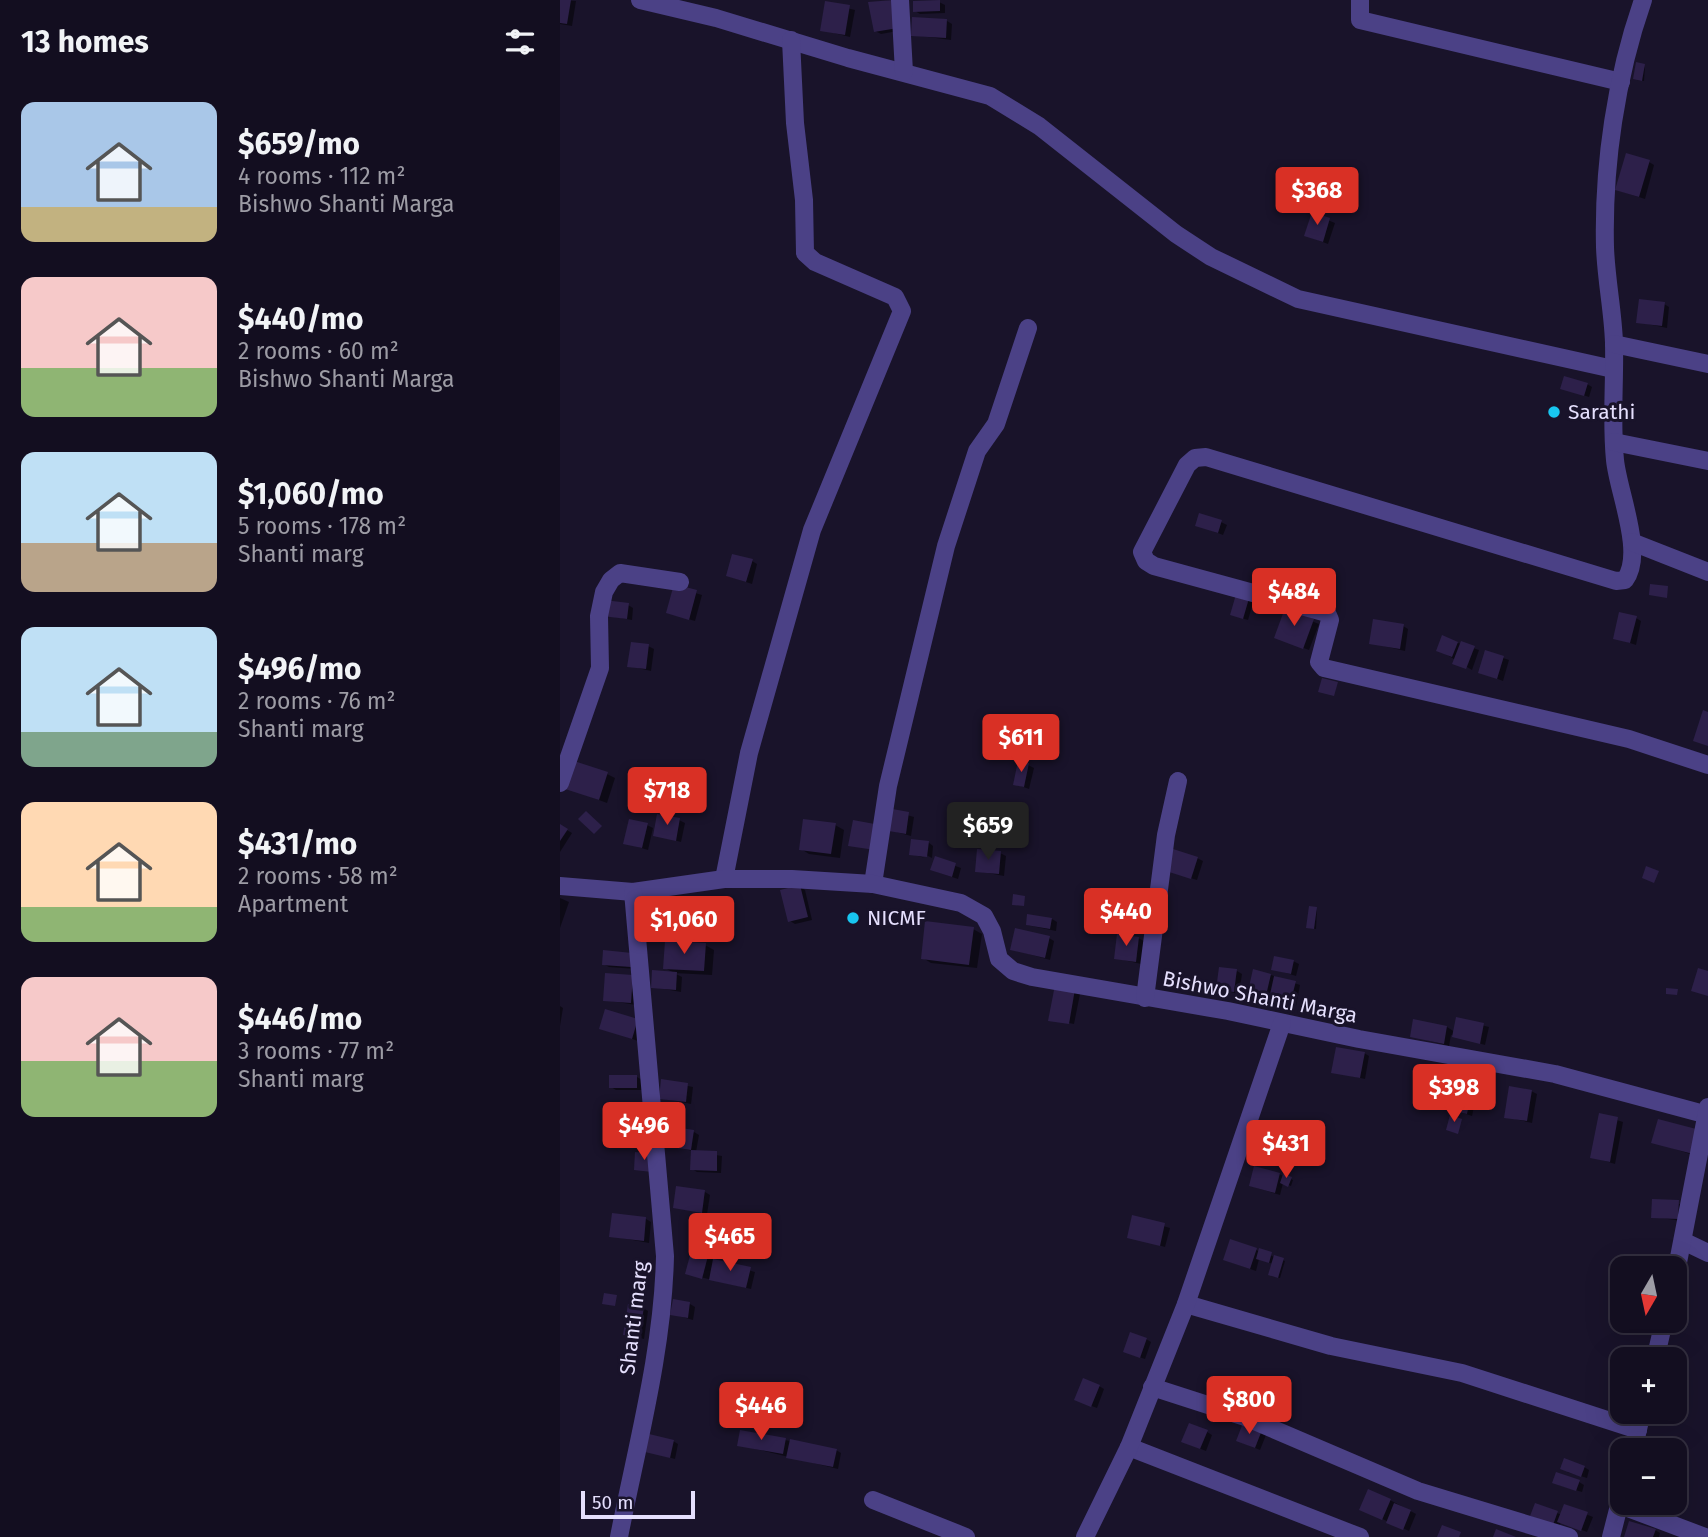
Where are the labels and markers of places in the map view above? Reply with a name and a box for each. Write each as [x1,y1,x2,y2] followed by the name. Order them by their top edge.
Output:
[1276,168,1358,227] pin: $368
[1568,399,1635,425] place label: Sarathi
[1546,404,1562,420] marker: Sarathi
[1253,568,1335,628] pin: $484
[980,714,1062,774] pin: $611
[626,768,708,827] pin: $718
[947,802,1029,862] pin: $659
[1085,888,1167,948] pin: $440
[627,897,741,956] pin: $1,060
[867,905,926,931] place label: NICMF
[845,910,861,926] marker: NICMF
[1413,1064,1495,1124] pin: $398
[603,1102,685,1162] pin: $496
[1245,1120,1327,1180] pin: $431
[689,1214,771,1273] pin: $465
[1208,1376,1290,1436] pin: $800
[720,1382,802,1442] pin: $446

